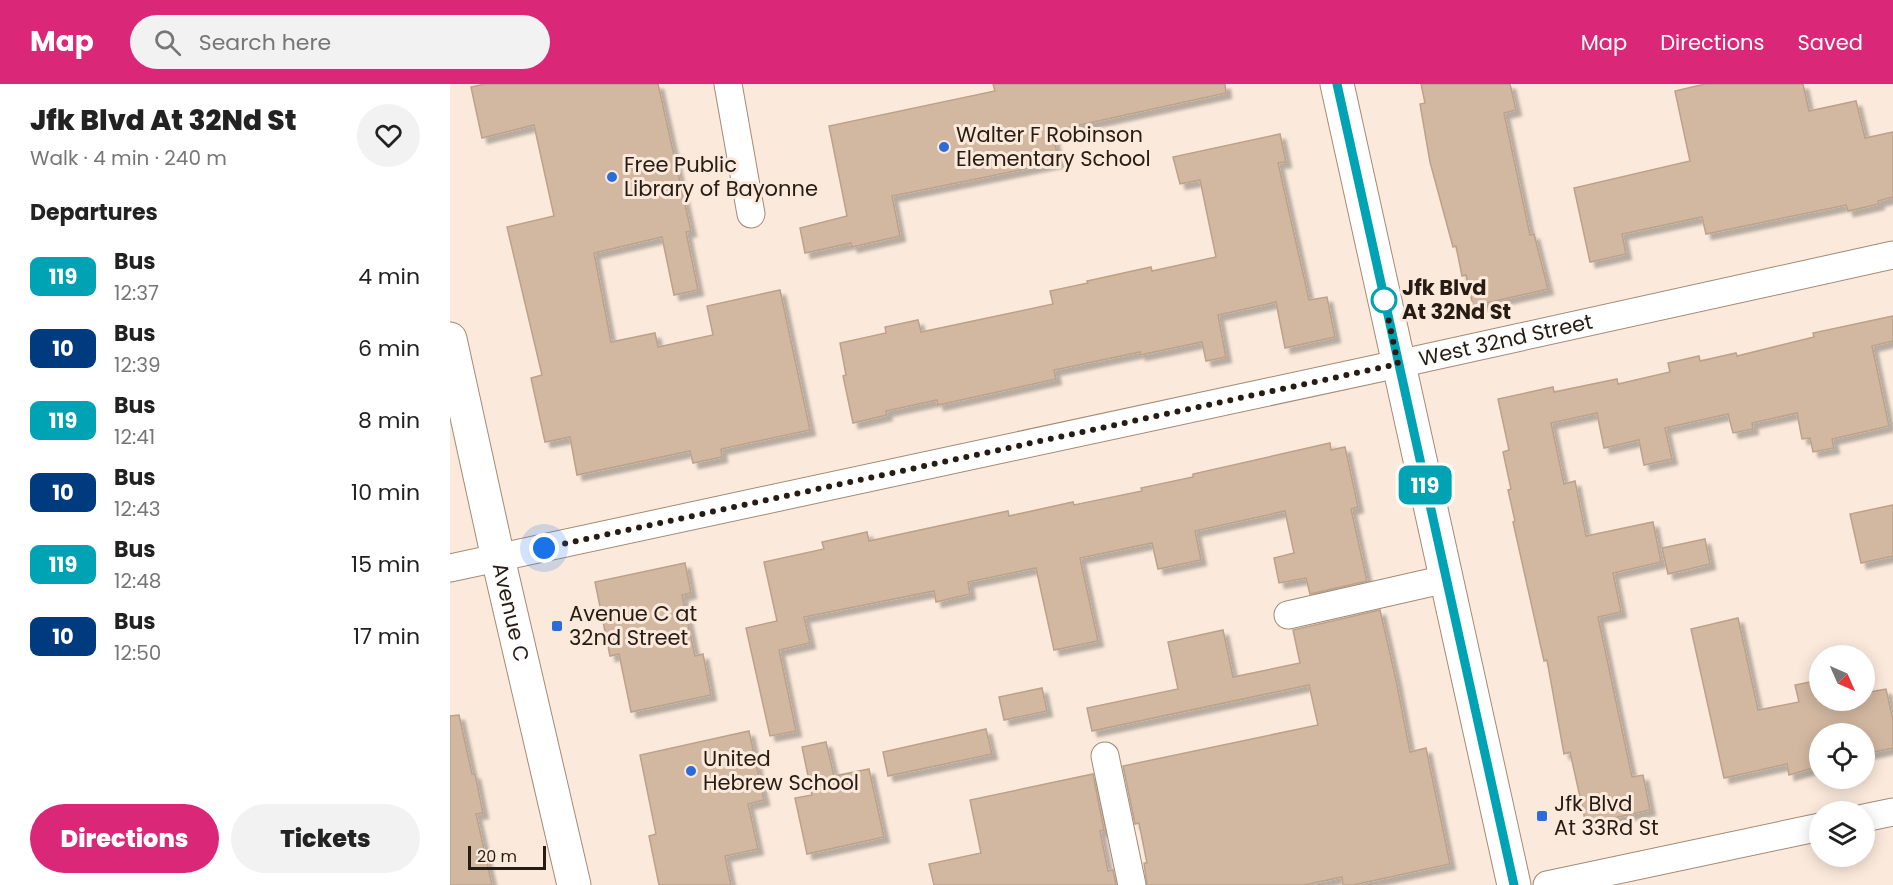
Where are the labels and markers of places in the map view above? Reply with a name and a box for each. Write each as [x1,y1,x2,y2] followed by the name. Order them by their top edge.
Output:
[956,120,1151,173] place label: Walter F Robinson Elementary School
[937,140,951,154] marker: Walter F Robinson Elementary School
[624,150,818,203] place label: Free Public Library of Bayonne
[605,170,619,184] marker: Free Public Library of Bayonne
[1402,273,1511,326] place label: Jfk Blvd At 32Nd St
[1371,287,1397,313] marker: Jfk Blvd At 32Nd St
[569,599,697,652] place label: Avenue C at 32nd Street
[550,619,564,633] marker: Avenue C at 32nd Street
[703,744,859,797] place label: United Hebrew School
[684,764,698,778] marker: United Hebrew School
[1554,789,1659,842] place label: Jfk Blvd At 33Rd St
[1535,809,1549,823] marker: Jfk Blvd At 33Rd St

